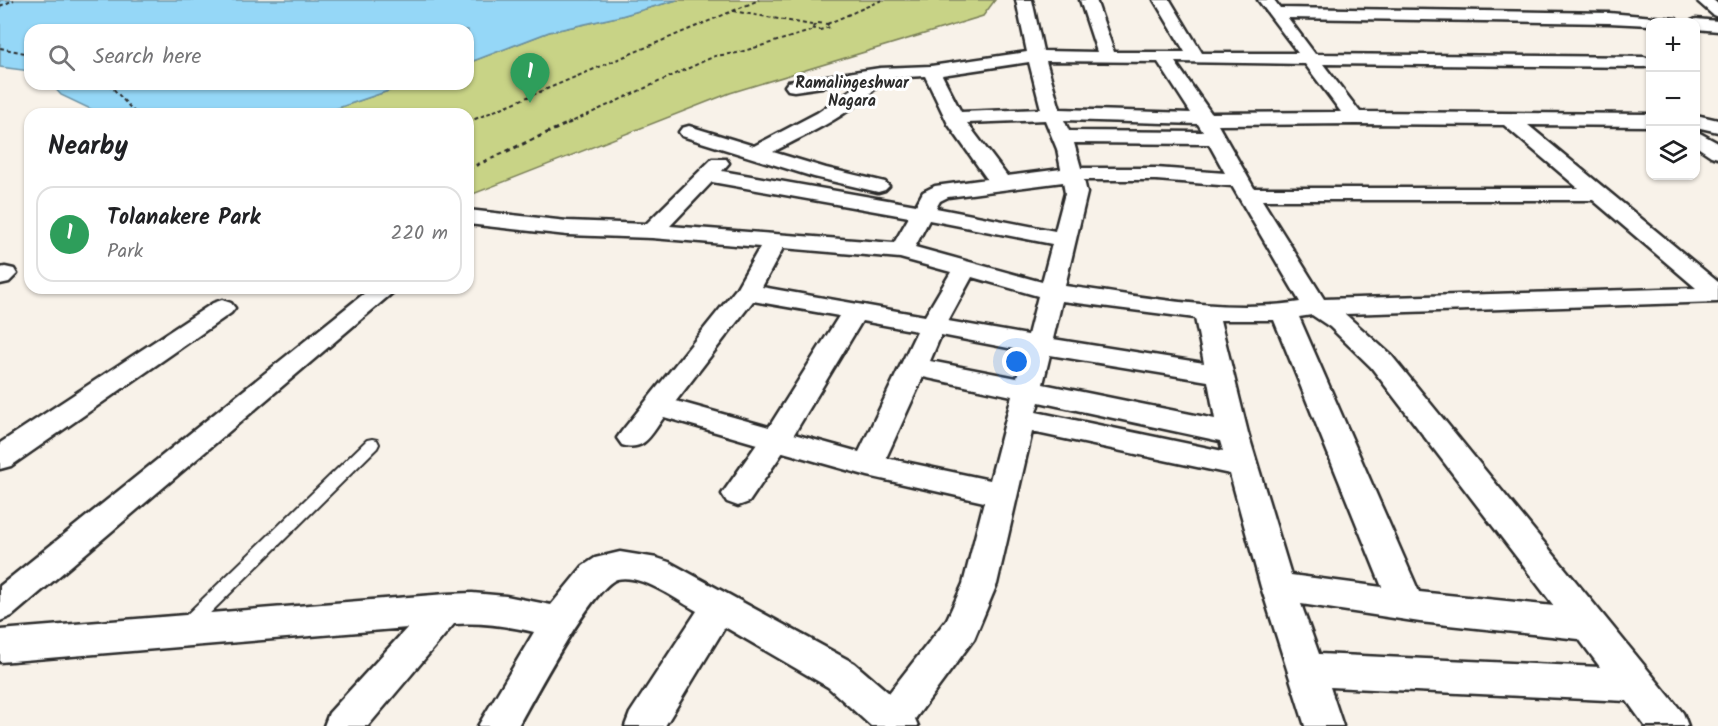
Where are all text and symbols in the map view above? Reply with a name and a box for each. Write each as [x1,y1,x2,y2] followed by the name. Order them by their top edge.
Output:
[1646,18,1700,180] map controls
[1646,18,1700,72] button: +
[24,24,474,90] search box
[93,40,201,75] text: Search here
[45,41,78,74] icon: search
[510,54,550,103] pin: 1
[795,71,910,114] district label: Ramalingeshwar Nagara
[1646,72,1700,126] button: −
[48,126,128,168] text: Nearby
[1646,126,1700,180] button: layers
[107,201,260,236] text: Tolanakere Park
[66,218,73,250] text: 1
[391,218,448,250] text: 220 m
[107,236,143,268] text: Park
[1002,347,1031,376] your location

